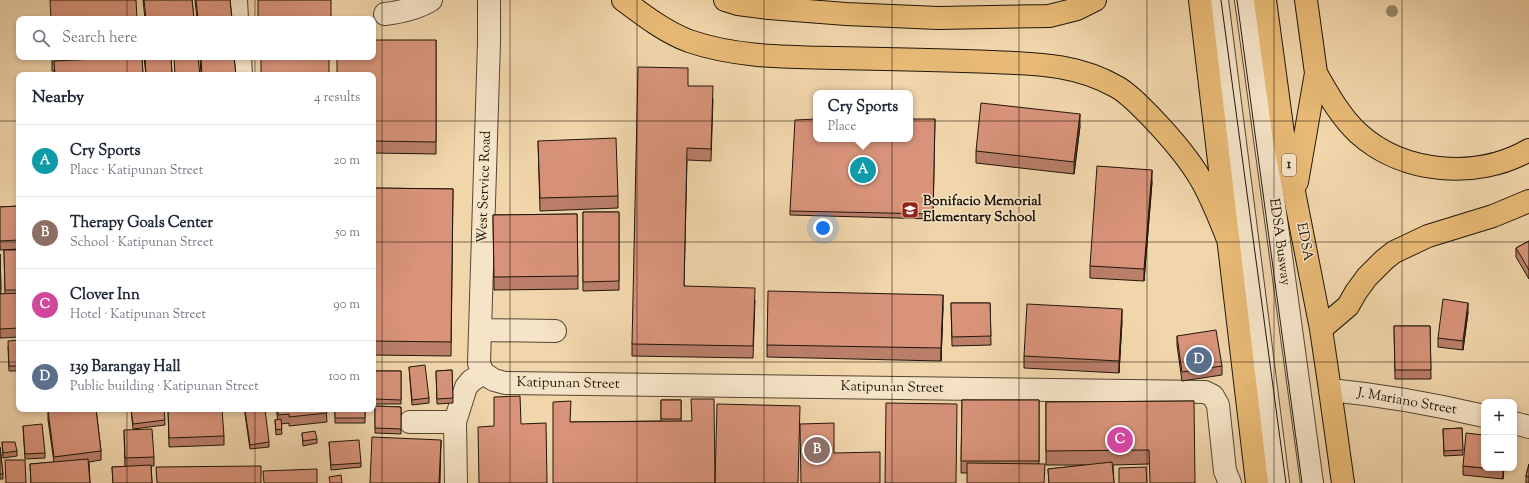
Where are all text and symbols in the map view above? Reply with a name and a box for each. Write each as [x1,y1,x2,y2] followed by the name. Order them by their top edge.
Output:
[16,16,376,60] search box
[30,27,52,49] icon: search
[62,28,137,49] text: Search here
[32,86,84,110] text: Nearby
[314,89,360,107] text: 4 results
[813,90,913,142] popup
[828,97,898,118] text: Cry Sports
[828,118,857,136] text: Place
[473,130,497,244] street label: West Service Road
[70,141,140,162] text: Cry Sports
[40,152,50,170] text: A
[334,152,360,170] text: 20 m
[1282,154,1296,176] road number: 1
[850,155,876,185] pin: A
[70,162,203,180] text: Place · Katipunan Street
[923,192,1042,228] place label: Bonifacio Memorial Elementary School
[1263,197,1295,287] street label: EDSA Busway
[900,200,920,220] school or university icon: Bonifacio Memorial Elementary School
[70,213,213,234] text: Therapy Goals Center
[813,218,833,238] your location
[1290,221,1318,264] street label: EDSA
[41,224,49,242] text: B
[335,224,360,242] text: 50 m
[70,234,213,252] text: School · Katipunan Street
[70,285,140,306] text: Clover Inn
[40,296,50,314] text: C
[333,296,360,314] text: 90 m
[70,306,206,324] text: Hotel · Katipunan Street
[1186,345,1212,375] pin: D
[70,357,181,378] text: 139 Barangay Hall
[40,368,50,386] text: D
[328,368,360,386] text: 100 m
[516,373,620,395] street label: Katipunan Street
[840,377,944,399] street label: Katipunan Street
[70,378,259,396] text: Public building · Katipunan Street
[1355,383,1458,421] street label: J. Mariano Street
[1481,399,1517,471] map controls
[1481,399,1517,435] button: +
[1107,425,1133,455] pin: C
[804,435,830,465] pin: B
[1481,435,1517,471] button: −

